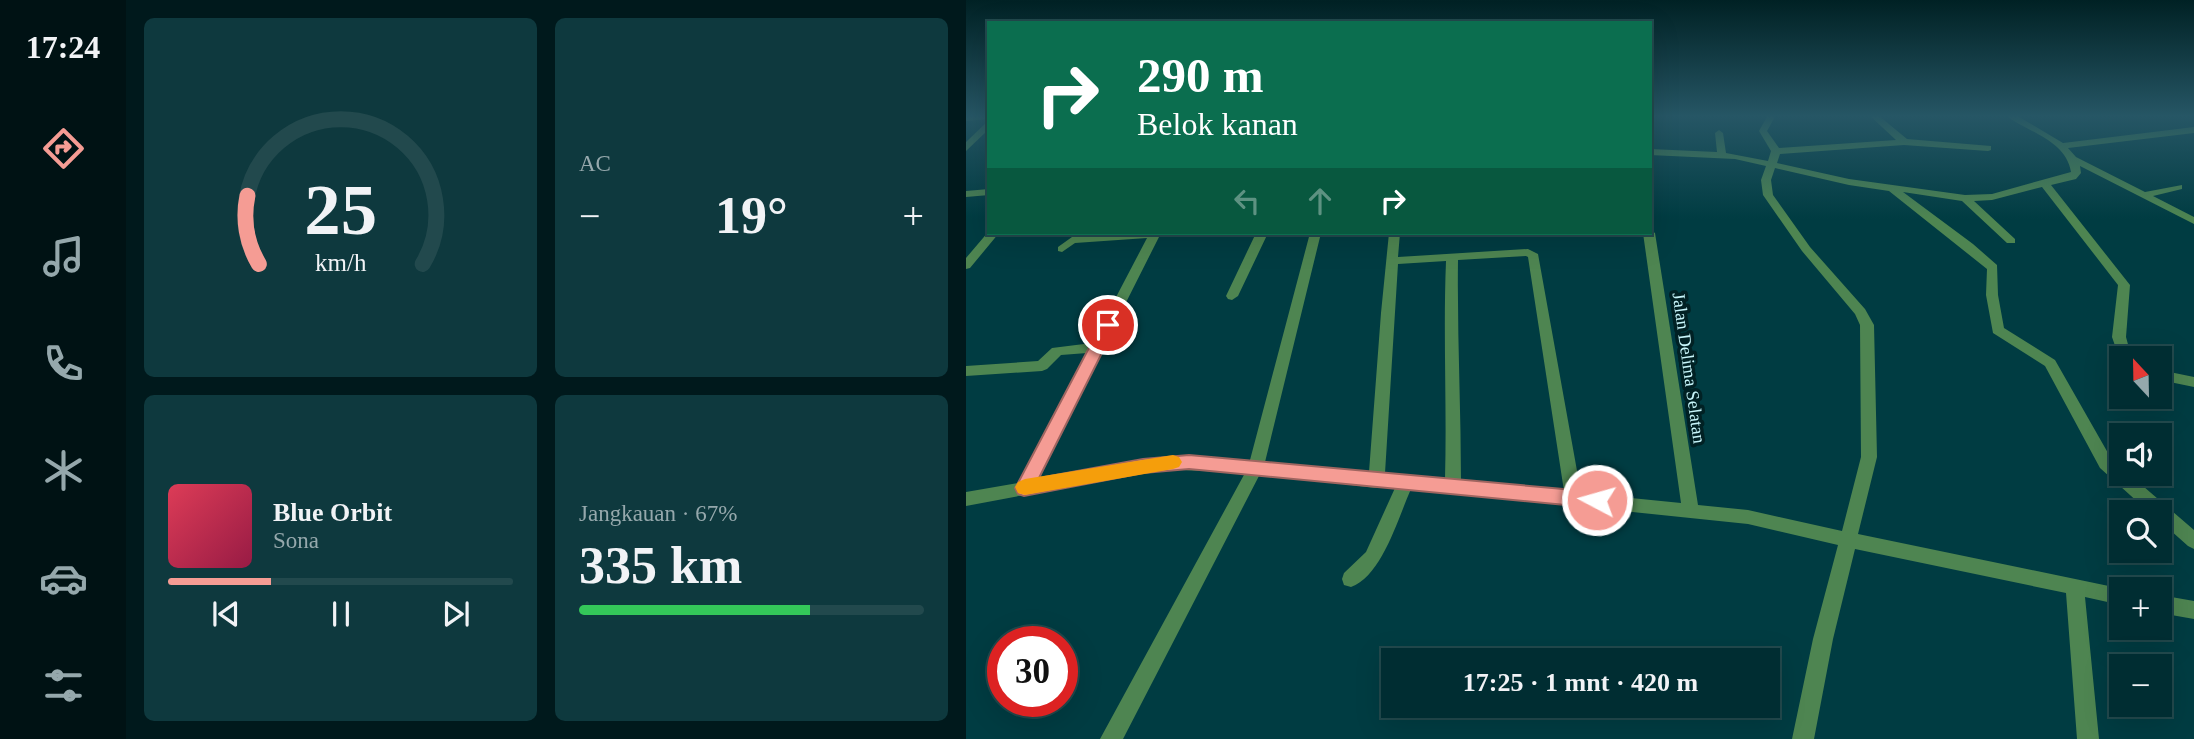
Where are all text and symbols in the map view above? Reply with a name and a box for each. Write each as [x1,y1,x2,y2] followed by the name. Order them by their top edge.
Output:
[26,29,100,65] text: 17:24
[1137,48,1264,103] text: 290 m
[1022,49,1113,140] icon: right
[1137,106,1298,142] text: Belok kanan
[39,124,88,173] icon: directions
[579,151,611,176] text: AC
[304,169,377,250] text: 25
[1228,182,1266,220] icon: left
[1301,182,1339,220] icon: ahead
[1374,182,1412,220] icon: right
[715,187,788,244] text: 19°
[579,195,600,237] text: −
[903,195,924,237] text: +
[39,232,88,281] icon: music
[315,248,367,275] text: km/h
[1669,291,1709,445] street label: Jalan Delima Selatan
[1078,295,1138,355] pin
[1089,306,1127,344] icon: arrive
[39,339,88,388] icon: phone
[2109,346,2172,410] north arrow
[2109,346,2172,717] map controls
[2109,423,2172,486] button: sound
[39,446,88,495] icon: climate
[1560,463,1634,537] position arrow
[273,498,392,527] text: Blue Orbit
[2109,500,2172,563] button: search
[579,501,737,526] text: Jangkauan · 67%
[273,528,319,553] text: Sona
[579,537,742,594] text: 335 km
[39,554,88,603] icon: car
[2109,577,2172,640] button: +
[207,595,245,633] icon: previous
[322,595,360,633] icon: pause
[437,595,475,633] icon: next
[987,626,1078,717] speed limit sign: 30
[2109,654,2172,717] button: −
[39,661,88,710] icon: filters
[1463,668,1698,697] text: 17:25 · 1 mnt · 420 m

